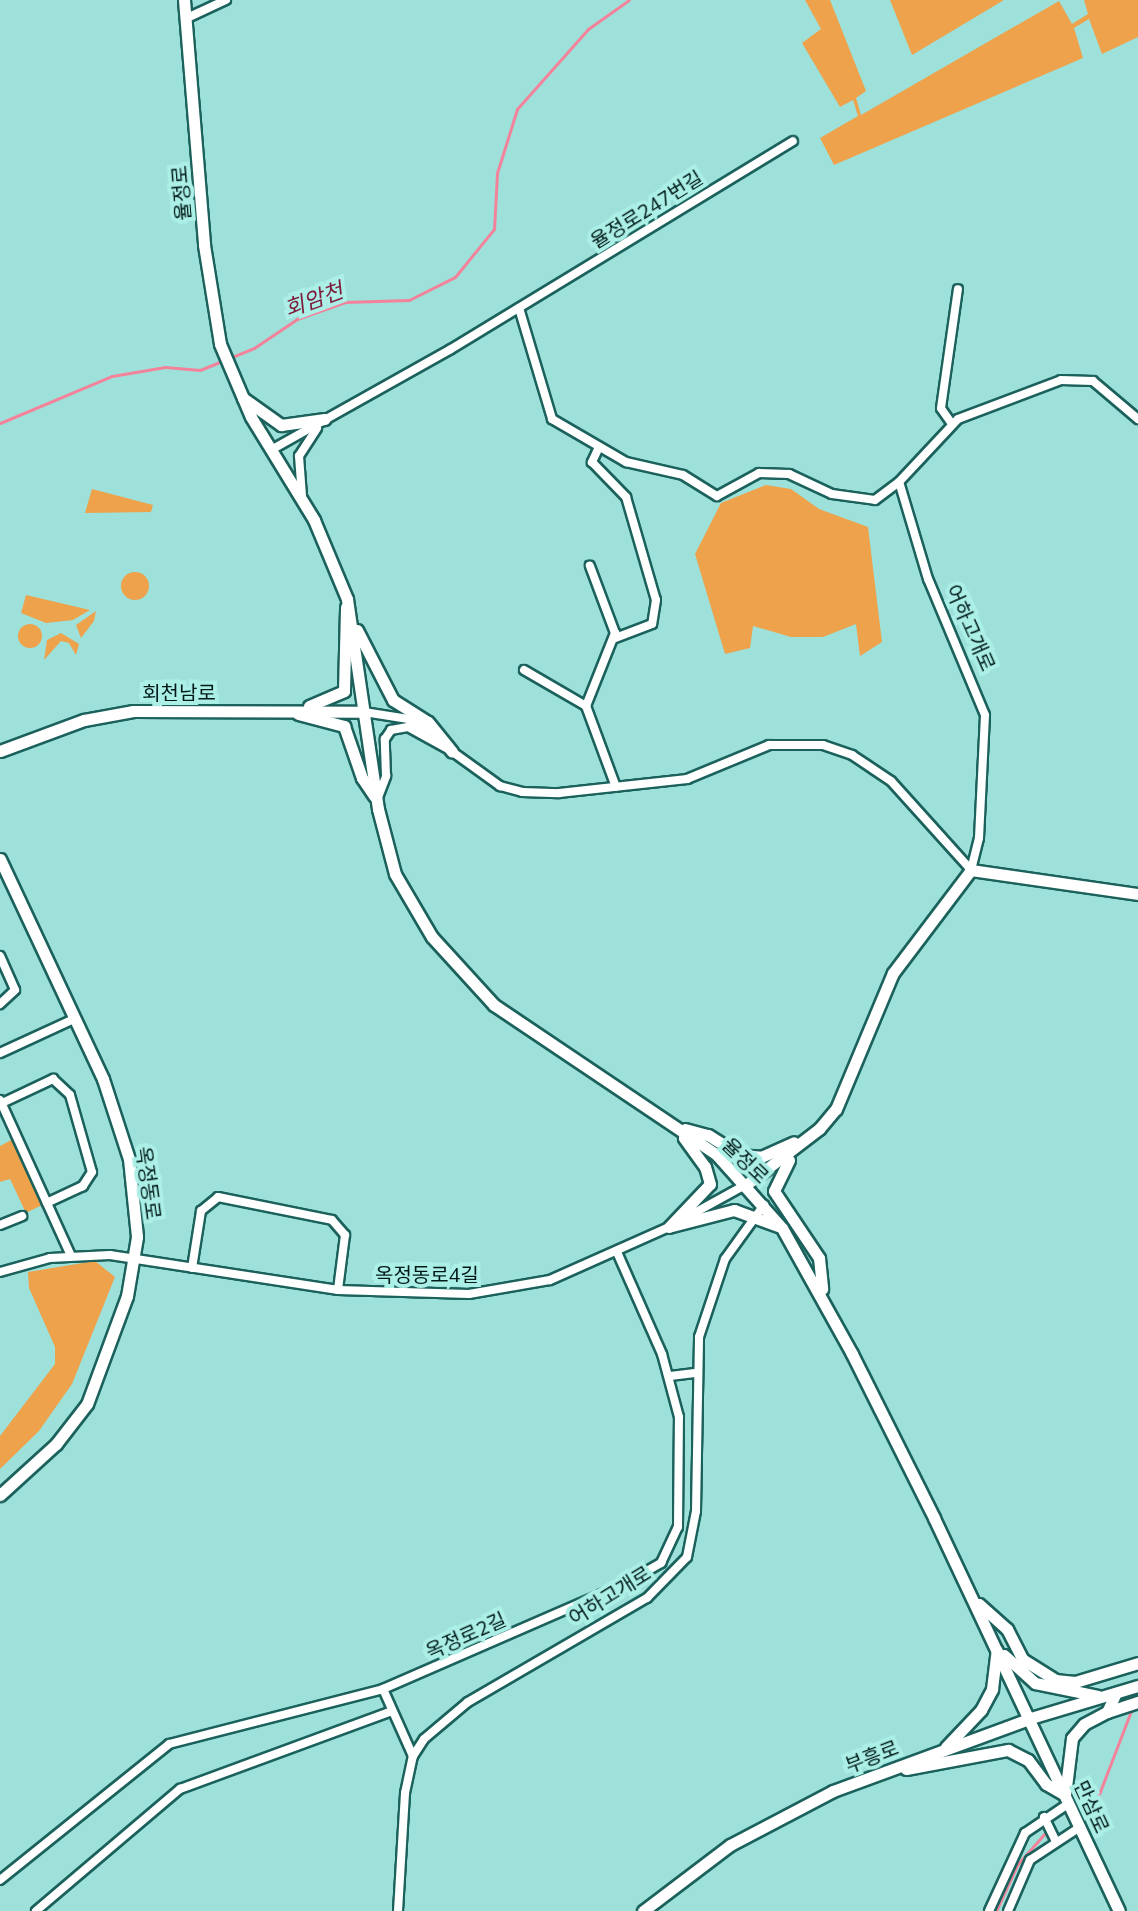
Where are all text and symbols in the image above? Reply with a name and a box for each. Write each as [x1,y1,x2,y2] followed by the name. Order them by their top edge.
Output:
[168,164,196,222] street label: 율정로
[586,166,708,254] street label: 율정로247번길
[281,278,347,324] water label: 회암천
[940,581,1000,675] street label: 어하고개로
[142,681,216,705] street label: 회천남로
[717,1133,773,1189] street label: 율정로
[131,1145,165,1221] street label: 옥정동로
[375,1263,479,1287] street label: 옥정동로4길
[565,1561,655,1631] street label: 어하고개로
[422,1608,510,1664] street label: 옥정로2길
[842,1736,902,1778] street label: 부흥로
[1068,1777,1114,1837] street label: 만삼로

